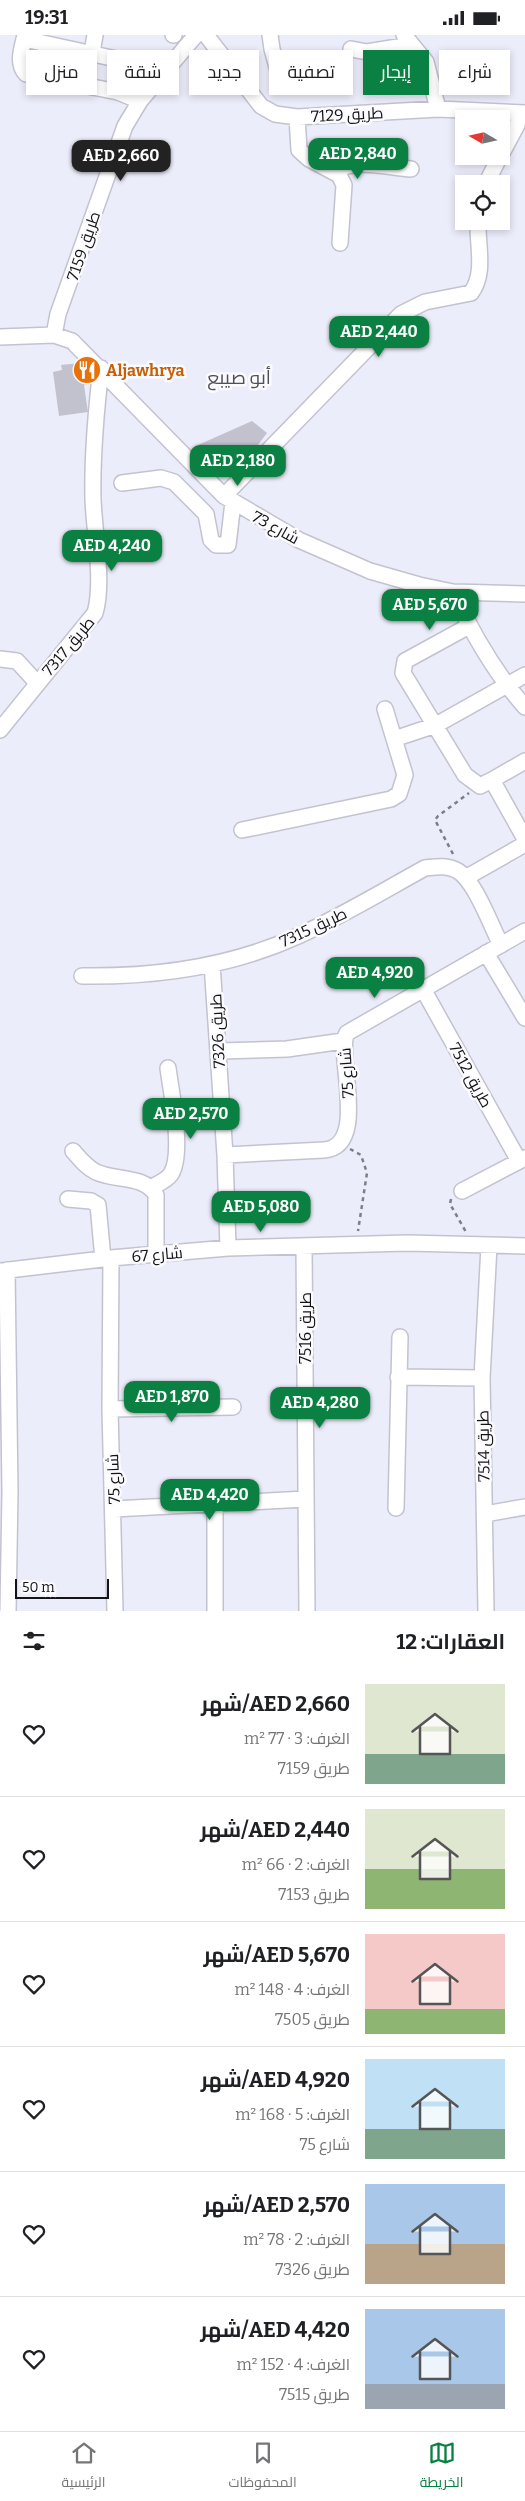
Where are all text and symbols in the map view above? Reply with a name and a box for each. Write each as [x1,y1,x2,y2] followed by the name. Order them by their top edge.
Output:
[25,6,68,29] text: 19:31
[26,50,97,95] chip: منزل
[107,50,179,95] chip: شقة
[189,50,259,95] chip: جديد
[269,50,353,95] chip: تصفية
[363,50,429,95] chip: إيجار
[439,50,510,95] chip: شراء
[310,103,384,127] street label: طريق 7129
[455,110,510,165] north arrow
[455,110,510,230] map controls
[301,137,415,180] pin: AED 2,840
[64,139,178,182] pin: AED 2,660
[319,144,397,163] text: AED 2,840
[83,146,159,165] text: AED 2,660
[455,175,510,230] button: locate
[63,209,105,284] street label: طريق 7159
[322,315,436,358] pin: AED 2,440
[340,322,418,341] text: AED 2,440
[72,355,102,385] restaurant icon: Aljawhrya
[106,361,184,380] place label: Aljawhrya
[207,366,271,391] district label: أبو صيبع
[181,445,295,487] pin: AED 2,180
[201,451,275,470] text: AED 2,180
[248,507,303,550] street label: شارع 73
[55,529,169,572] pin: AED 4,240
[73,536,151,555] text: AED 4,240
[373,589,487,631] pin: AED 5,670
[393,595,467,614] text: AED 5,670
[38,613,99,680] street label: طريق 7317
[277,904,350,952] street label: طريق 7315
[318,957,432,999] pin: AED 4,920
[336,963,414,982] text: AED 4,920
[206,993,230,1069] street label: طريق 7326
[444,1040,496,1111] street label: طريق 7512
[335,1047,360,1099] street label: شارع 75
[134,1097,248,1140] pin: AED 2,570
[154,1104,228,1123] text: AED 2,570
[204,1191,318,1233] pin: AED 5,080
[223,1197,299,1216] text: AED 5,080
[131,1243,184,1268] street label: شارع 67
[296,1292,316,1364] street label: طريق 7516
[115,1381,229,1423] pin: AED 1,870
[135,1387,209,1406] text: AED 1,870
[263,1387,377,1429] pin: AED 4,280
[281,1393,359,1412] text: AED 4,280
[473,1410,495,1482] street label: طريق 7514
[103,1453,126,1505] street label: شارع 75
[153,1479,267,1521] pin: AED 4,420
[171,1485,249,1504] text: AED 4,420
[15,1576,109,1599] scale bar
[22,1579,55,1596] text: 50 m
[20,1627,48,1655] icon: filters
[396,1629,505,1655] text: العقارات: 12
[201,1691,350,1717] text: AED 2,660/شهر
[405,1704,465,1764] icon: home
[20,1720,48,1748] icon: heart
[244,1729,350,1748] text: الغرف: 3 · 77 m²
[278,1759,350,1778] text: طريق 7159
[200,1817,350,1843] text: AED 2,440/شهر
[405,1829,465,1889] icon: home
[20,1845,48,1873] icon: heart
[242,1855,350,1874] text: الغرف: 2 · 66 m²
[278,1885,350,1904] text: طريق 7153
[204,1942,350,1968] text: AED 5,670/شهر
[405,1954,465,2014] icon: home
[20,1970,48,1998] icon: heart
[234,1980,350,1999] text: الغرف: 4 · 148 m²
[275,2010,350,2029] text: طريق 7505
[201,2067,350,2093] text: AED 4,920/شهر
[405,2079,465,2139] icon: home
[20,2095,48,2123] icon: heart
[235,2105,350,2124] text: الغرف: 5 · 168 m²
[299,2135,350,2154] text: شارع 75
[203,2192,350,2218] text: AED 2,570/شهر
[405,2204,465,2264] icon: home
[20,2220,48,2248] icon: heart
[243,2230,350,2249] text: الغرف: 2 · 78 m²
[275,2260,350,2279] text: طريق 7326
[200,2317,350,2343] text: AED 4,420/شهر
[405,2329,465,2389] icon: home
[20,2345,48,2373] icon: heart
[236,2355,350,2374] text: الغرف: 4 · 152 m²
[279,2385,350,2404] text: طريق 7515
[62,2439,105,2495] tab: الرئيسية
[229,2439,297,2495] tab: المحفوظات
[420,2439,463,2495] tab: الخريطة

